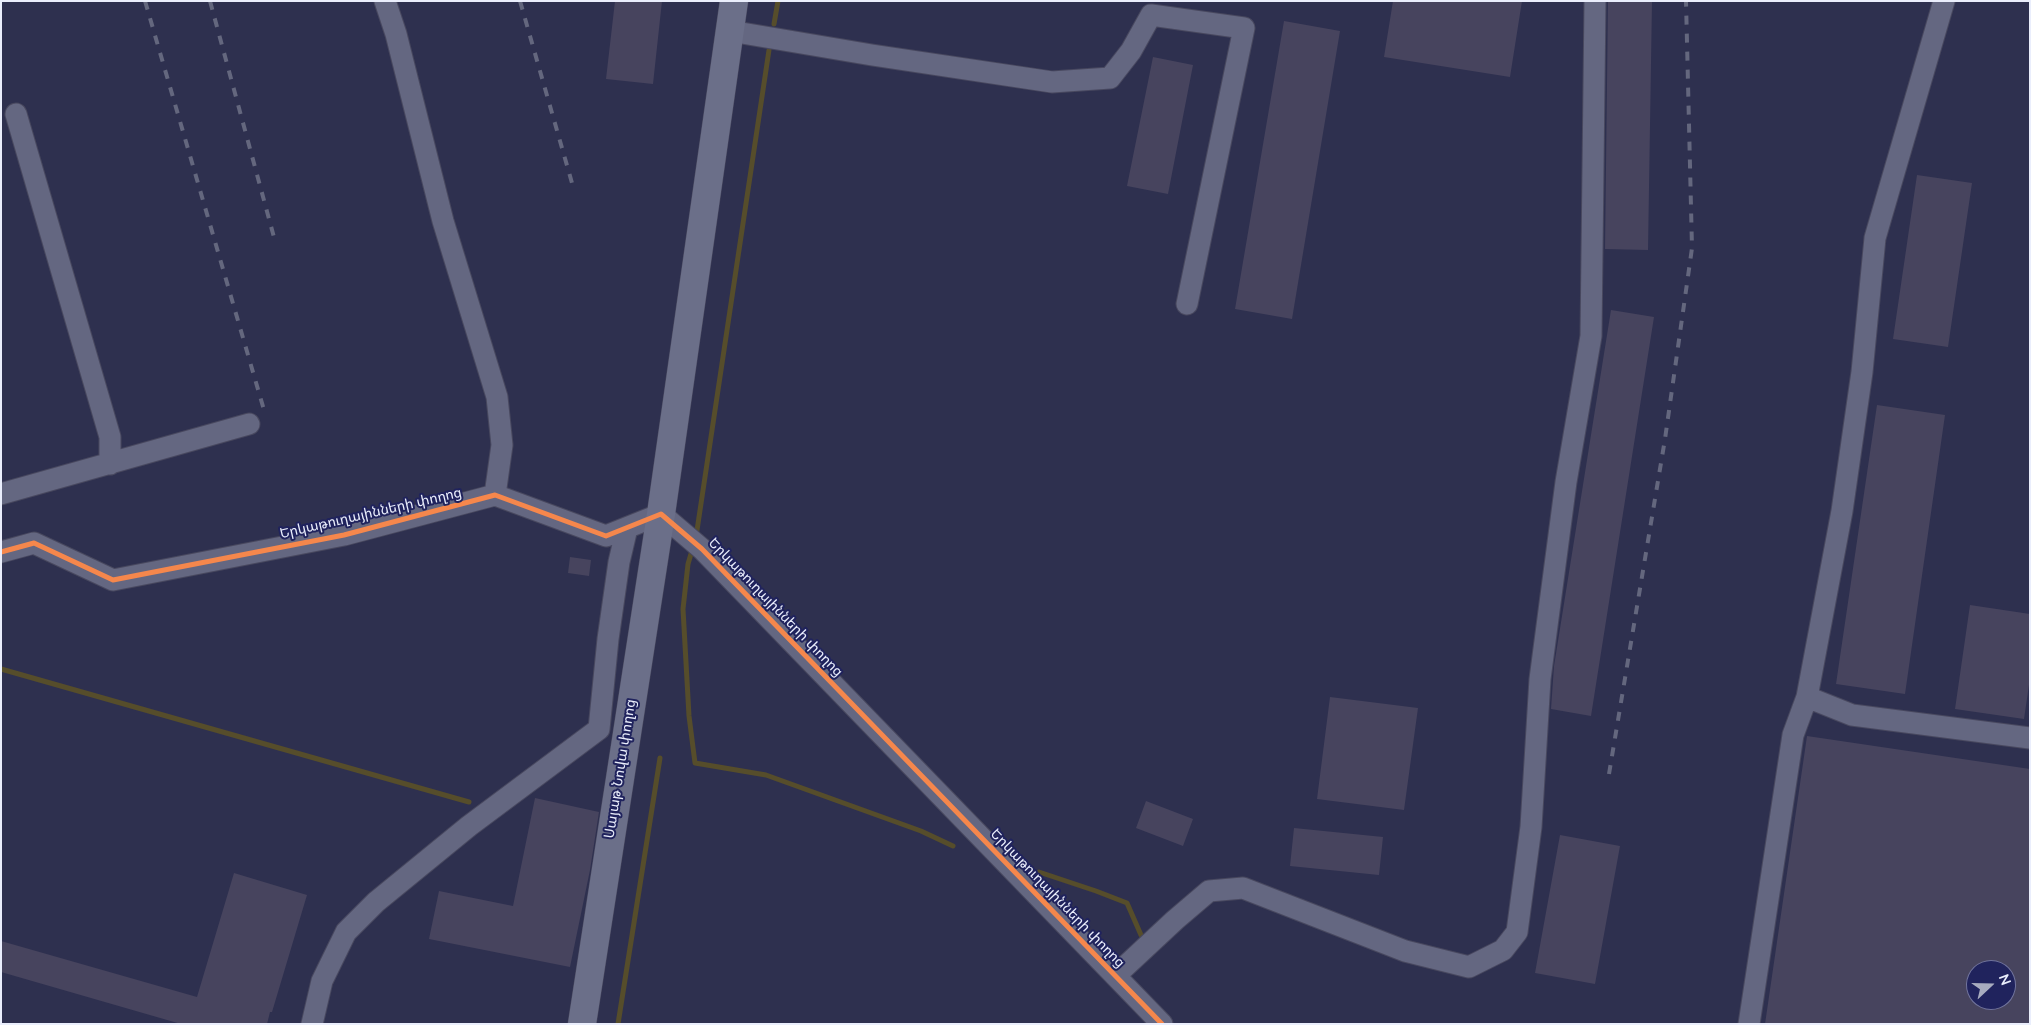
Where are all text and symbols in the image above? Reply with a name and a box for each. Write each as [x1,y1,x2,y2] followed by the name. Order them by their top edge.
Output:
[278,485,464,543] street label: Երկաթուղայինների փողոց
[704,535,846,681] street label: Երկաթուղայինների փողոց
[602,698,640,840] street label: Սայաթ Նովա փողոց
[986,826,1128,972] street label: Երկաթուղայինների փողոց
[1966,960,2016,1010] north arrow
[1994,971,2015,988] text: N

